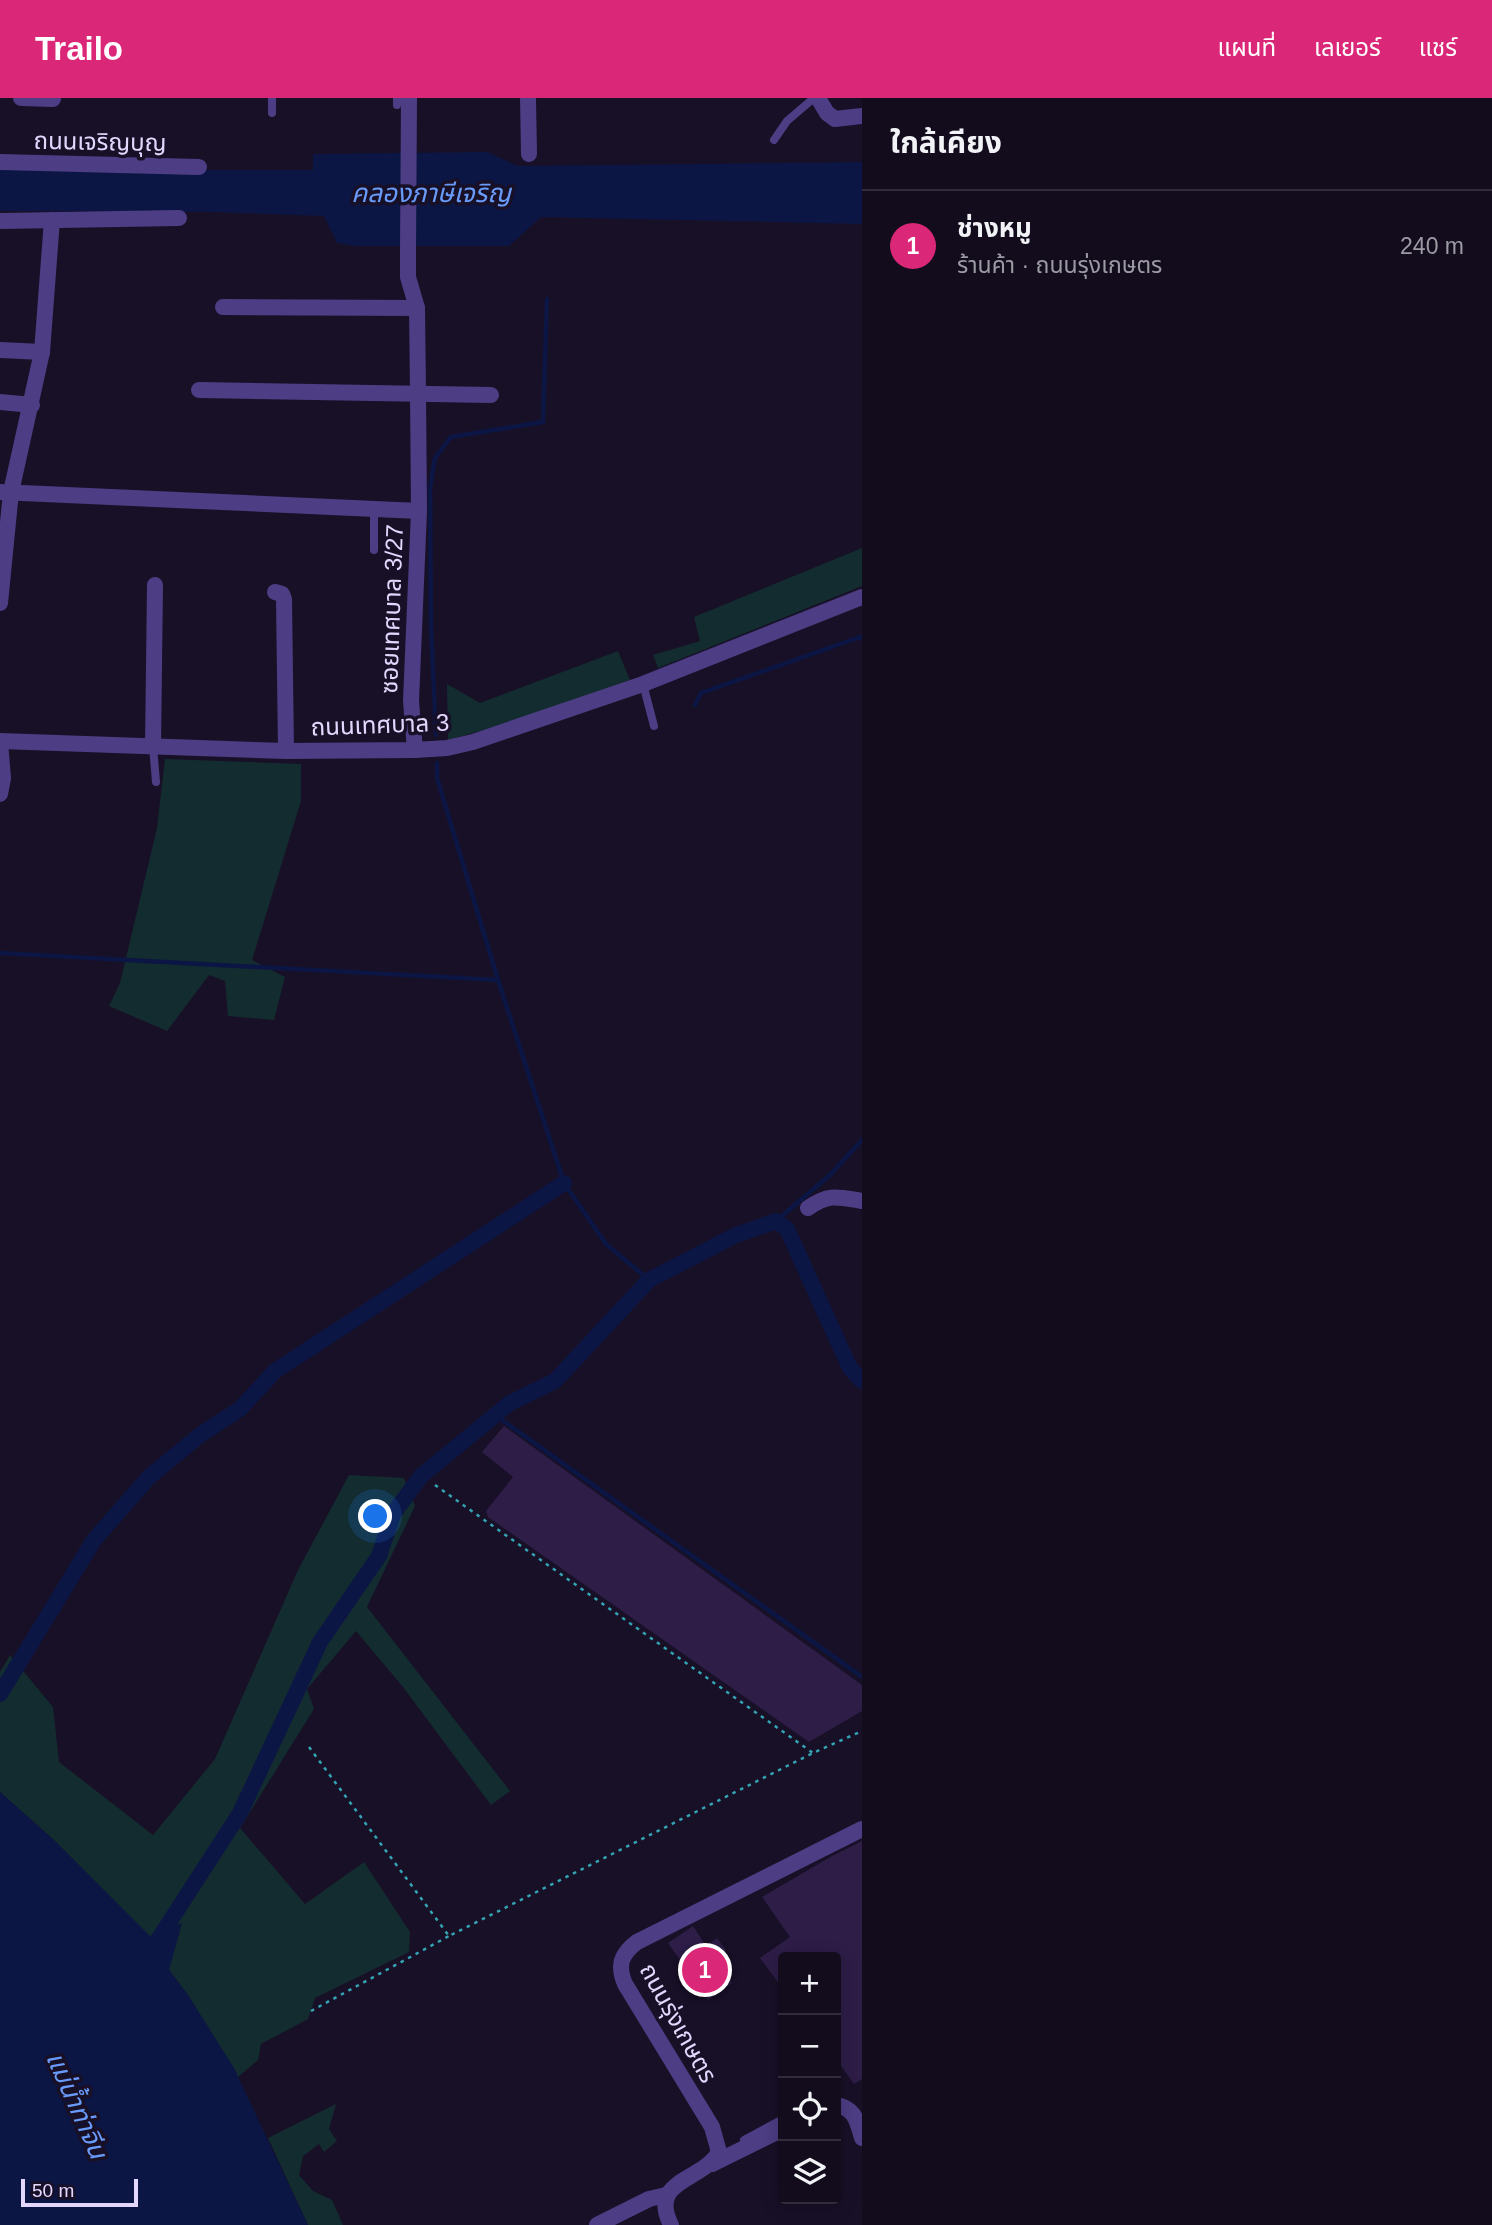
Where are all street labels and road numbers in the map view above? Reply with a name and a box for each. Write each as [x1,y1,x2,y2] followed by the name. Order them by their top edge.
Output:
[33,127,167,158] street label: ถนนเจริญบุญ
[375,524,408,694] street label: ซอยเทศบาล 3/27
[310,709,450,740] street label: ถนนเทศบาล 3
[633,1958,722,2088] street label: ถนนรุ่งเกษตร

